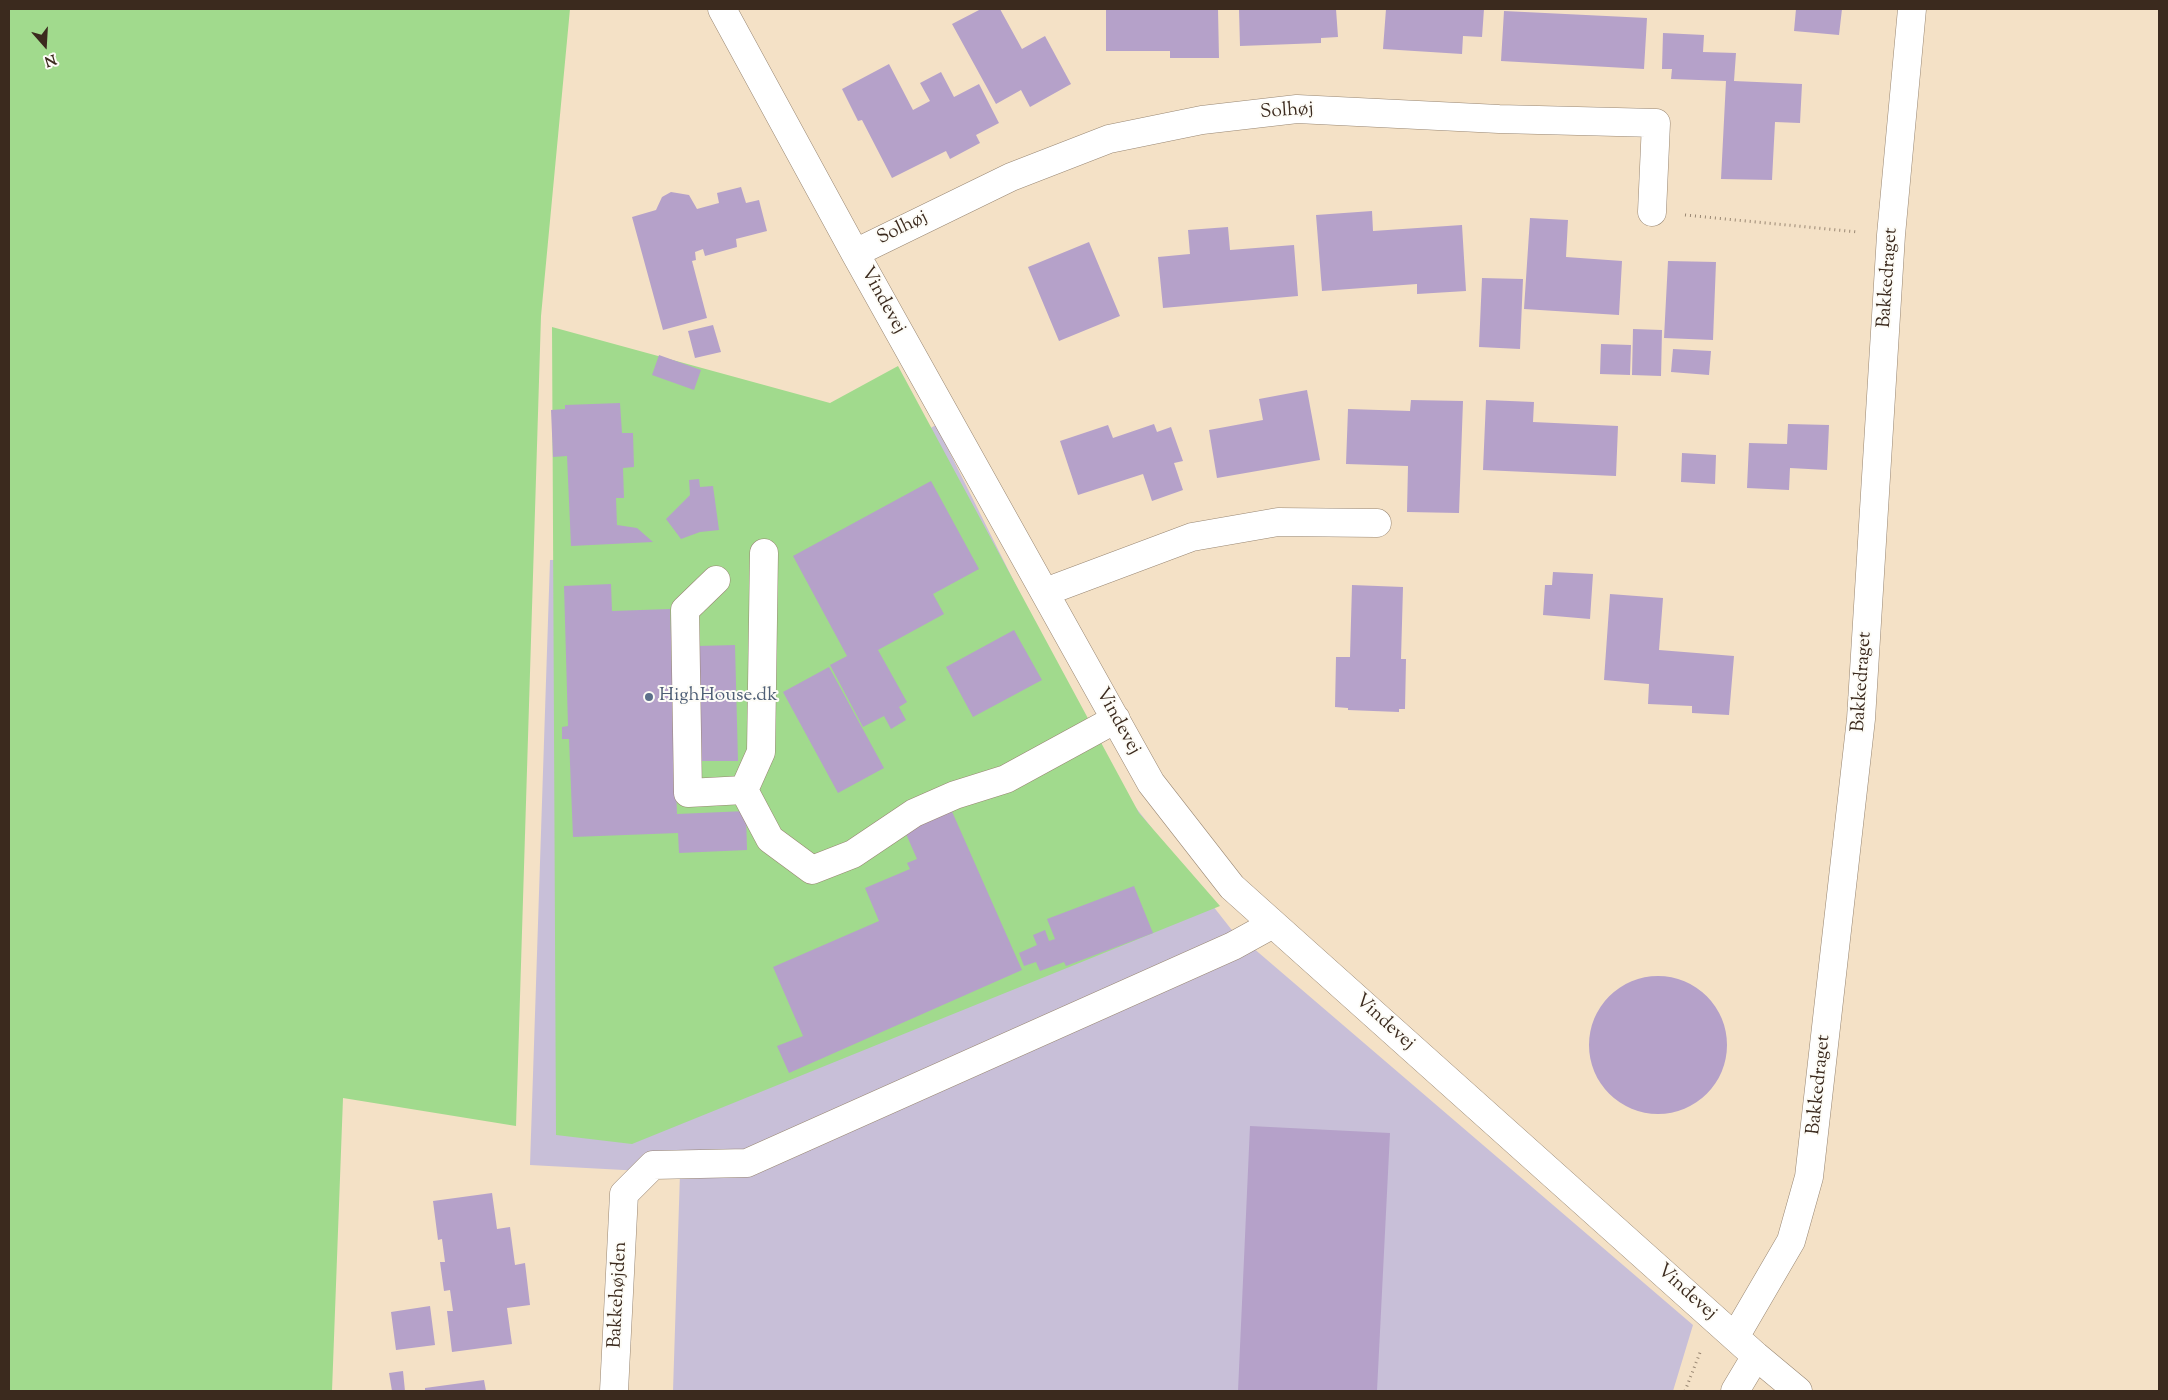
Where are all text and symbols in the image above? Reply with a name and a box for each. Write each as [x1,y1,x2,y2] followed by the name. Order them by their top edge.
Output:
[20,20,70,70] north arrow
[41,48,58,70] text: N
[1260,99,1314,125] street label: Solhøj
[874,207,932,251] street label: Solhøj
[1874,227,1904,329] street label: Bakkedraget
[854,263,910,339] street label: Vindevej
[1848,631,1878,733] street label: Bakkedraget
[1089,684,1145,760] street label: Vindevej
[659,686,777,708] place label: HighHouse.dk
[643,691,655,703] marker: HighHouse.dk
[1349,990,1419,1056] street label: Vindevej
[1803,1034,1837,1136] street label: Bakkedraget
[605,1241,633,1349] street label: Bakkehøjden
[1651,1260,1721,1326] street label: Vindevej

